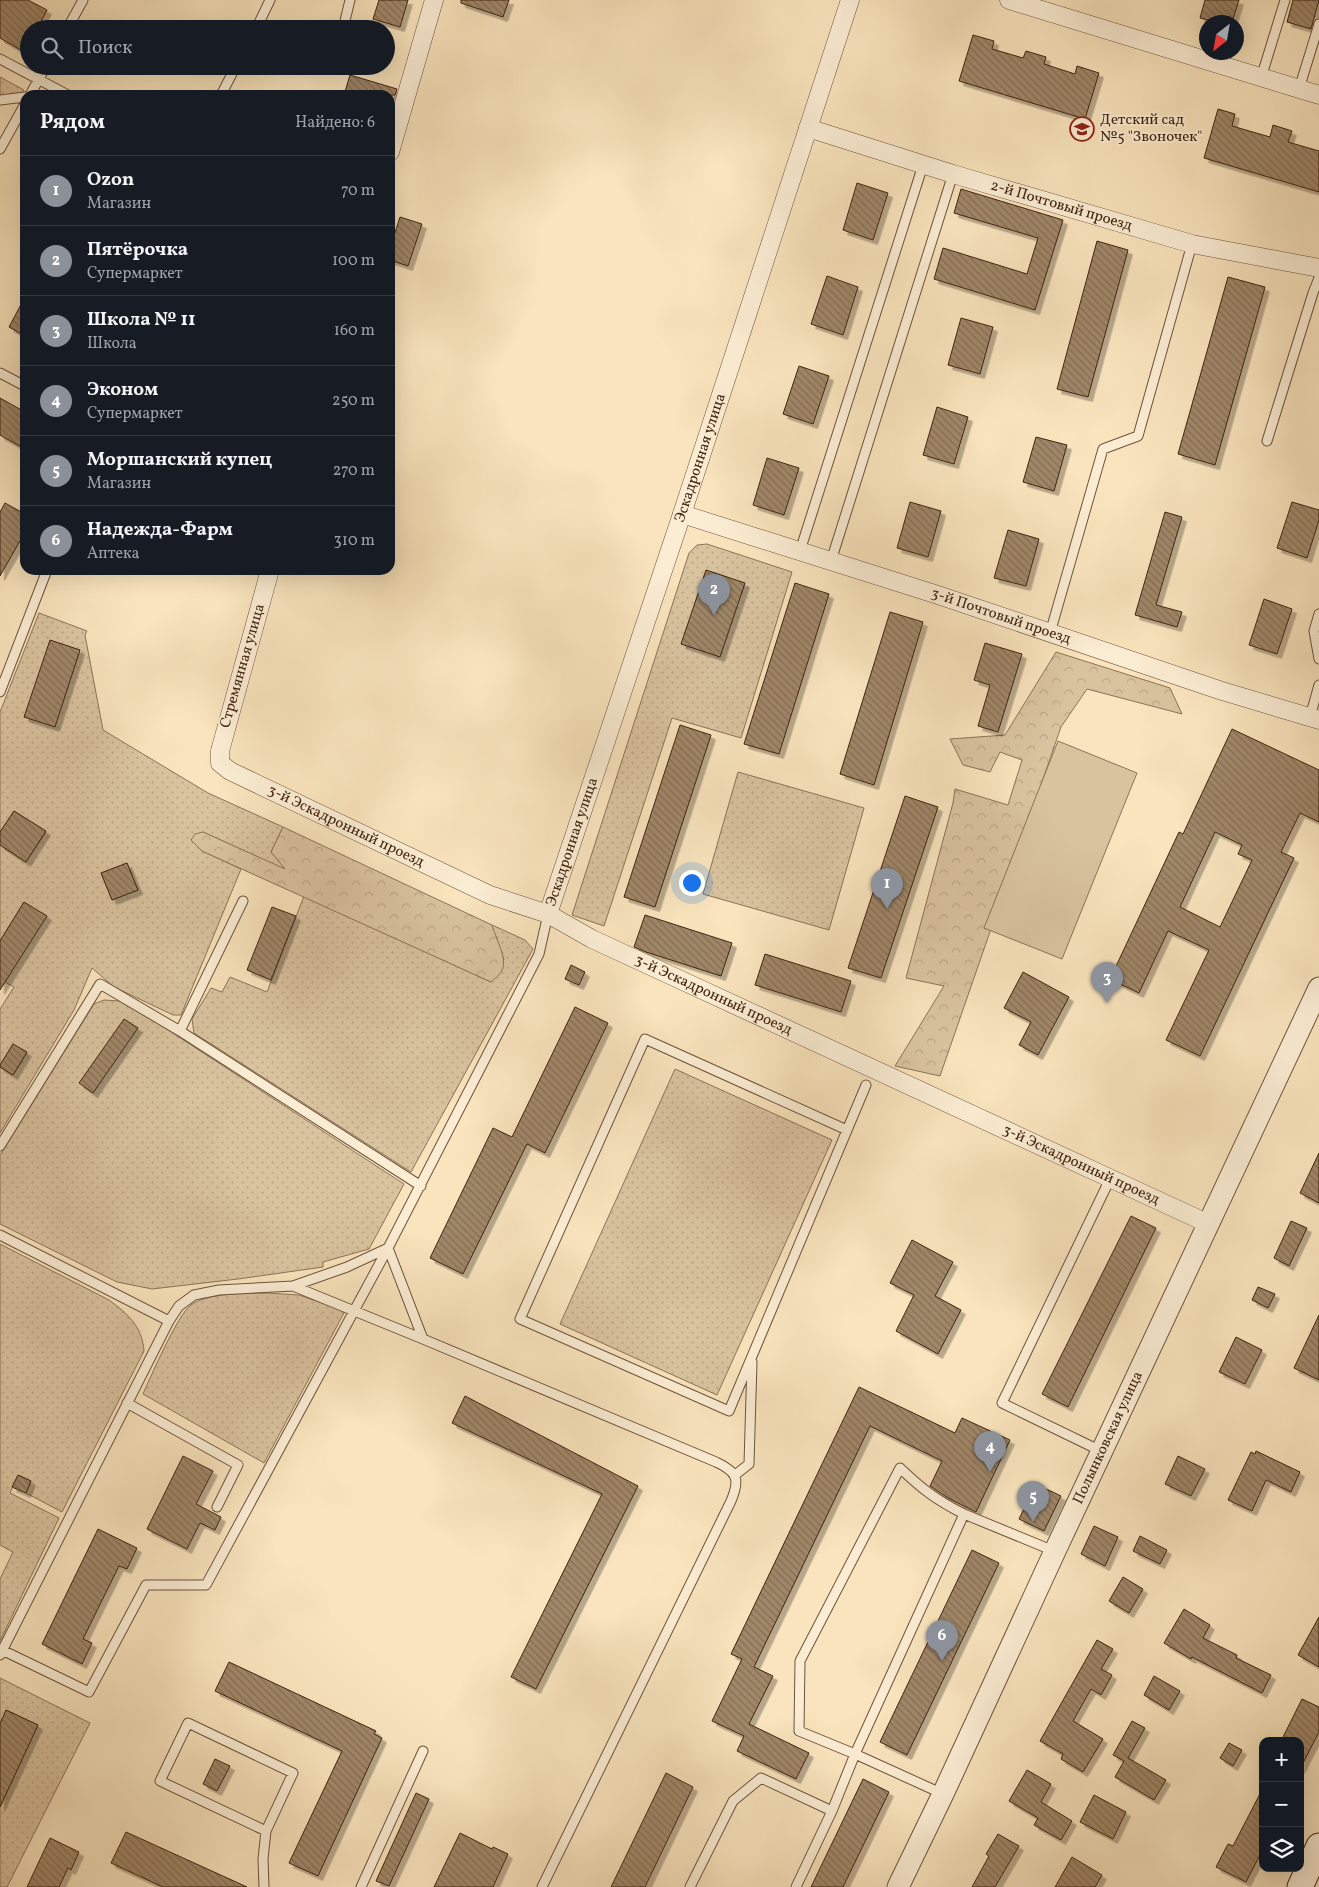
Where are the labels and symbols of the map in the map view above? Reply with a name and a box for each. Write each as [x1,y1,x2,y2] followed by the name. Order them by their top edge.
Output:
[1199,15,1244,60] north arrow
[1100,110,1202,148] place label: Детский сад №5 "Звоночек"
[1069,116,1095,142] school or university icon: Детский сад №5 "Звоночек"
[988,175,1135,237] street label: 2-й Почтовый проезд
[669,391,731,525] street label: Эскадронная улица
[698,574,730,615] pin: 2
[928,583,1074,650] street label: 3-й Почтовый проезд
[215,601,271,731] street label: Стремянная улица
[541,775,603,909] street label: Эскадронная улица
[264,780,428,873] street label: 3-й Эскадронный проезд
[871,868,903,909] pin: 1
[679,870,705,896] your location
[631,950,796,1041] street label: 3-й Эскадронный проезд
[1091,962,1123,1003] pin: 3
[999,1119,1164,1211] street label: 3-й Эскадронный проезд
[1068,1368,1148,1508] street label: Полынковская улица
[974,1431,1006,1472] pin: 4
[1017,1481,1049,1522] pin: 5
[926,1620,958,1661] pin: 6

